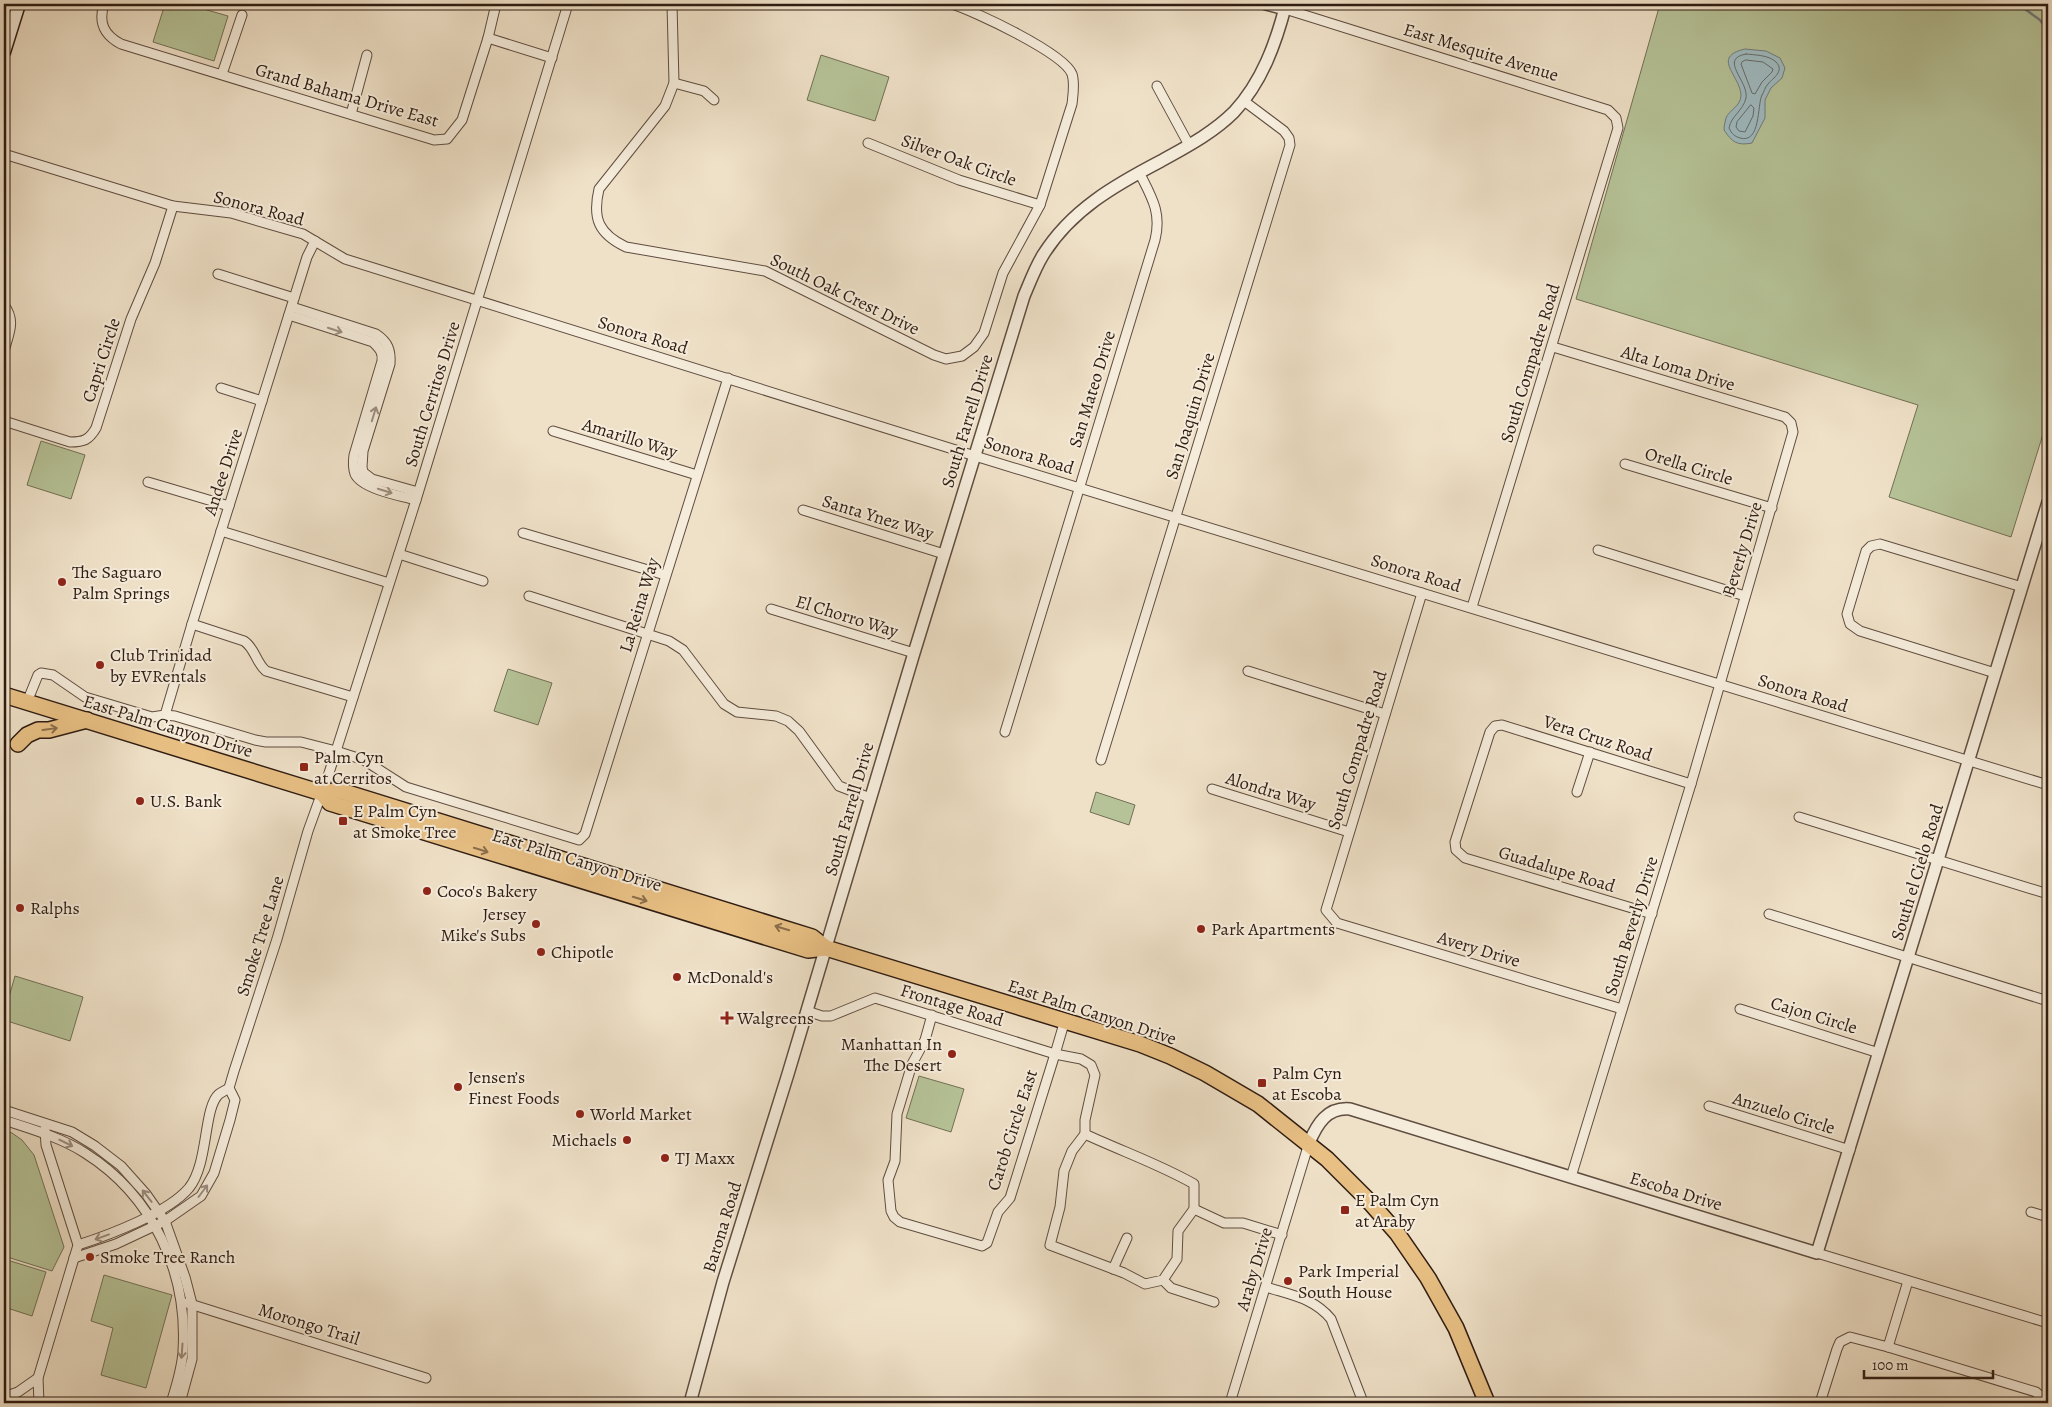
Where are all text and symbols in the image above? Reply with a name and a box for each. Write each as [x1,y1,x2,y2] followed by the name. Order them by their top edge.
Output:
[1401,17,1561,87] street label: East Mesquite Avenue
[253,57,442,133] street label: Grand Bahama Drive East
[898,128,1020,192] street label: Silver Oak Circle
[211,184,307,232] street label: Sonora Road
[766,247,924,341] street label: South Oak Crest Drive
[1494,280,1566,446] street label: South Compadre Road
[595,310,691,360] street label: Sonora Road
[76,315,126,405] street label: Capri Circle
[398,318,466,470] street label: South Cerritos Drive
[327,326,343,336] one-way arrow
[1063,327,1121,451] street label: San Mateo Drive
[1617,339,1738,397] street label: Alta Loma Drive
[1159,350,1221,482] street label: San Joaquin Drive
[935,351,999,491] street label: South Farrell Drive
[370,407,380,423] one-way arrow
[579,412,681,464] street label: Amarillo Way
[197,426,248,519] street label: Andee Drive
[981,430,1077,480] street label: Sonora Road
[1642,441,1736,491] street label: Orella Circle
[377,486,393,496] one-way arrow
[819,489,938,546] street label: Santa Ynez Way
[1716,499,1768,599] street label: Beverly Drive
[1368,548,1464,598] street label: Sonora Road
[613,554,665,655] street label: La Reina Way
[72,560,170,605] place label: The Saguaro Palm Springs
[56,576,68,588] marker: The Saguaro Palm Springs
[793,589,902,643] street label: El Chorro Way
[110,643,212,688] place label: Club Trinidad by EVRentals
[94,659,106,671] marker: Club Trinidad by EVRentals
[1321,667,1393,833] street label: South Compadre Road
[1755,668,1851,718] street label: Sonora Road
[80,689,256,763] street label: East Palm Canyon Drive
[1539,709,1656,767] street label: Vera Cruz Road
[42,723,58,733] one-way arrow
[818,739,880,879] street label: South Farrell Drive
[314,745,392,790] place label: Palm Cyn at Cerritos
[298,761,310,773] marker: Palm Cyn at Cerritos
[1222,766,1320,816] street label: Alondra Way
[150,789,222,813] place label: U.S. Bank
[134,795,146,807] marker: U.S. Bank
[353,799,457,844] place label: E Palm Cyn at Smoke Tree
[1885,801,1949,943] street label: South el Cielo Road
[337,815,349,827] marker: E Palm Cyn at Smoke Tree
[489,823,665,897] street label: East Palm Canyon Drive
[1496,840,1618,898] street label: Guadalupe Road
[473,845,489,855] one-way arrow
[1598,853,1664,999] street label: South Beverly Drive
[230,873,290,999] street label: Smoke Tree Lane
[437,879,538,903] place label: Coco's Bakery
[421,885,433,897] marker: Coco's Bakery
[632,894,648,904] one-way arrow
[30,896,80,920] place label: Ralphs
[14,902,26,914] marker: Ralphs
[440,902,527,947] place label: Jersey Mike's Subs
[1211,917,1335,941] place label: Park Apartments
[530,918,542,930] marker: Jersey Mike's Subs
[775,923,791,933] one-way arrow
[1195,923,1207,935] marker: Park Apartments
[1434,925,1523,973] street label: Avery Drive
[551,940,614,964] place label: Chipotle
[535,946,547,958] marker: Chipotle
[687,965,773,989] place label: McDonald's
[671,971,683,983] marker: McDonald's
[1005,973,1179,1051] street label: East Palm Canyon Drive
[897,978,1007,1032] street label: Frontage Road
[1768,990,1860,1040] street label: Cajon Circle
[736,1006,814,1030] place label: Walgreens
[721,1012,733,1024] marker: Walgreens
[841,1032,942,1077] place label: Manhattan In The Desert
[946,1048,958,1060] marker: Manhattan In The Desert
[1272,1061,1342,1106] place label: Palm Cyn at Escoba
[468,1065,560,1110] place label: Jensen’s Finest Foods
[981,1066,1043,1194] street label: Carob Circle East
[1256,1077,1268,1089] marker: Palm Cyn at Escoba
[452,1081,464,1093] marker: Jensen’s Finest Foods
[1729,1086,1838,1140] street label: Anzuelo Circle
[589,1102,692,1126] place label: World Market
[574,1108,586,1120] marker: World Market
[552,1128,617,1152] place label: Michaels
[621,1134,633,1146] marker: Michaels
[58,1139,73,1148] one-way arrow
[675,1146,735,1170] place label: TJ Maxx
[659,1152,671,1164] marker: TJ Maxx
[1627,1166,1725,1216] street label: Escoba Drive
[697,1178,747,1276] street label: Barona Road
[198,1185,209,1198] one-way arrow
[1355,1188,1439,1233] place label: E Palm Cyn at Araby
[141,1190,152,1203] one-way arrow
[1339,1204,1351,1216] marker: E Palm Cyn at Araby
[1230,1224,1278,1315] street label: Araby Drive
[95,1232,111,1242] one-way arrow
[100,1245,236,1269] place label: Smoke Tree Ranch
[84,1251,96,1263] marker: Smoke Tree Ranch
[1298,1259,1400,1304] place label: Park Imperial South House
[1282,1275,1294,1287] marker: Park Imperial South House
[255,1297,363,1351] street label: Morongo Trail
[178,1342,187,1358] one-way arrow
[1864,1347,1993,1379] scale bar
[1872,1355,1909,1375] text: 100 m

